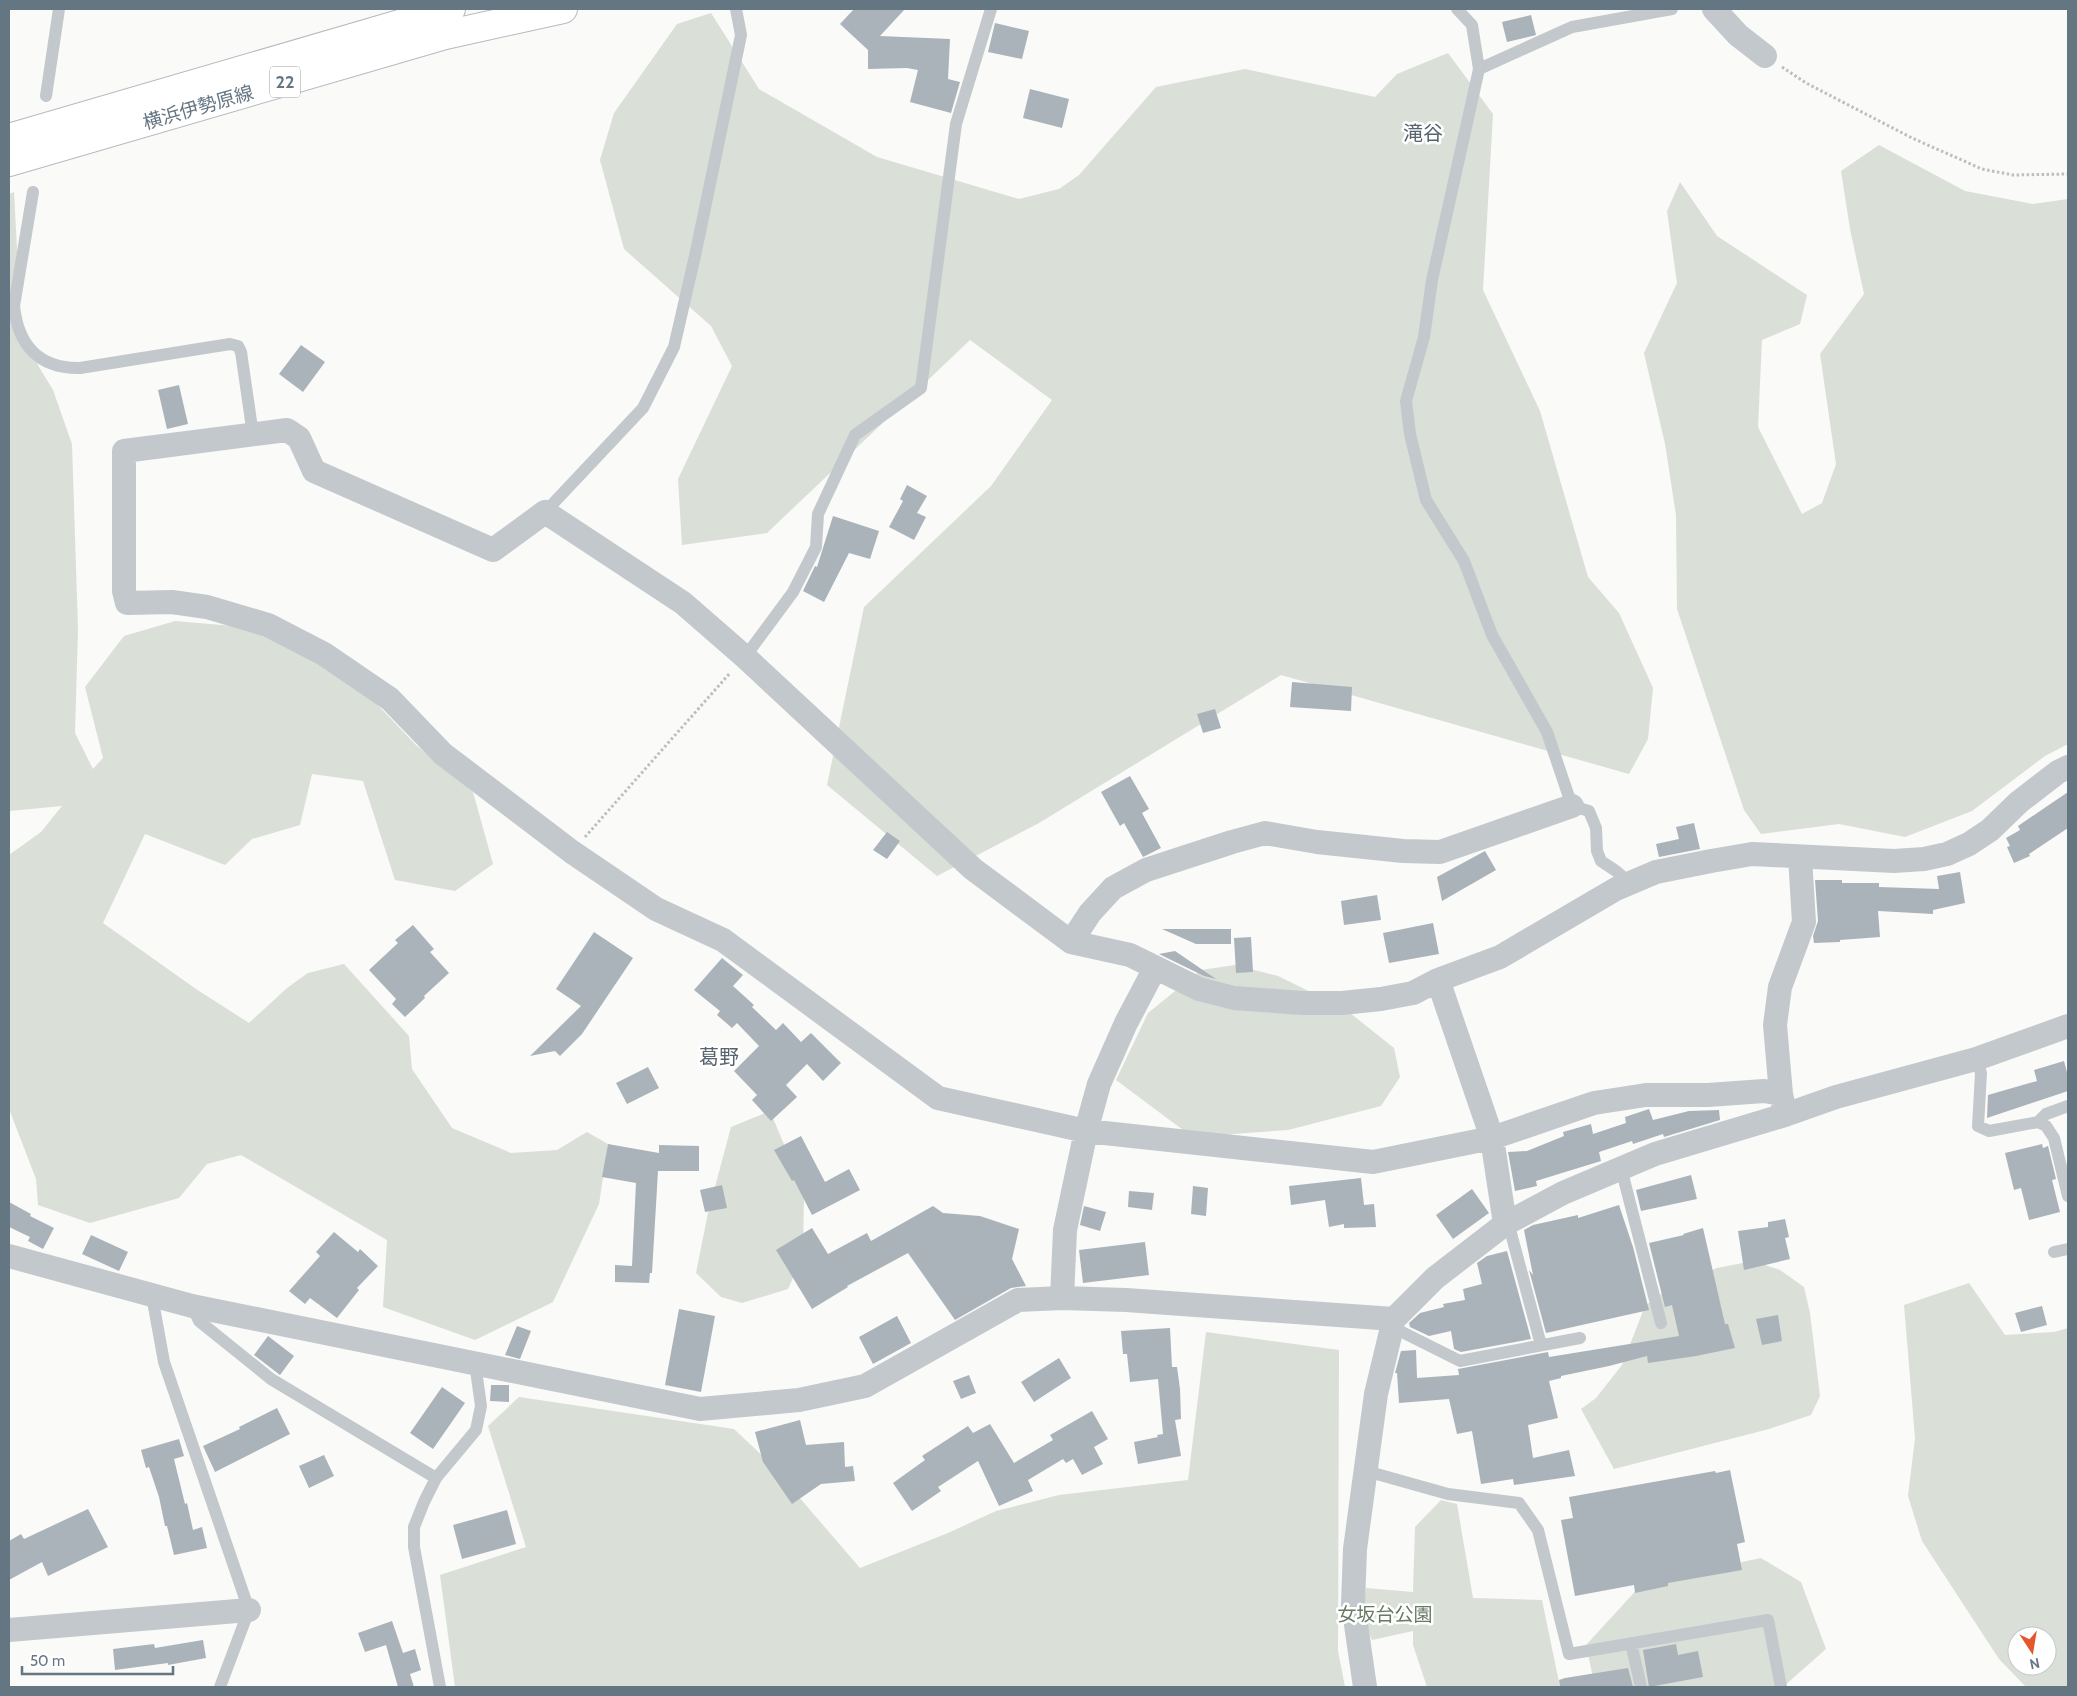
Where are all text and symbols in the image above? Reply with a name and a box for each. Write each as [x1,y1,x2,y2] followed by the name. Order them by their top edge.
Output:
[270,66,300,98] road number: 22
[140,81,256,134] street label: 横浜伊勢原線
[1403,121,1443,145] district label: 滝谷
[699,1045,739,1069] district label: 葛野
[1337,1603,1433,1626] park label: 女坂台公園
[2007,1626,2057,1676] north arrow
[22,1644,174,1676] scale bar
[30,1652,65,1670] text: 50 m
[2028,1654,2041,1674] text: N

